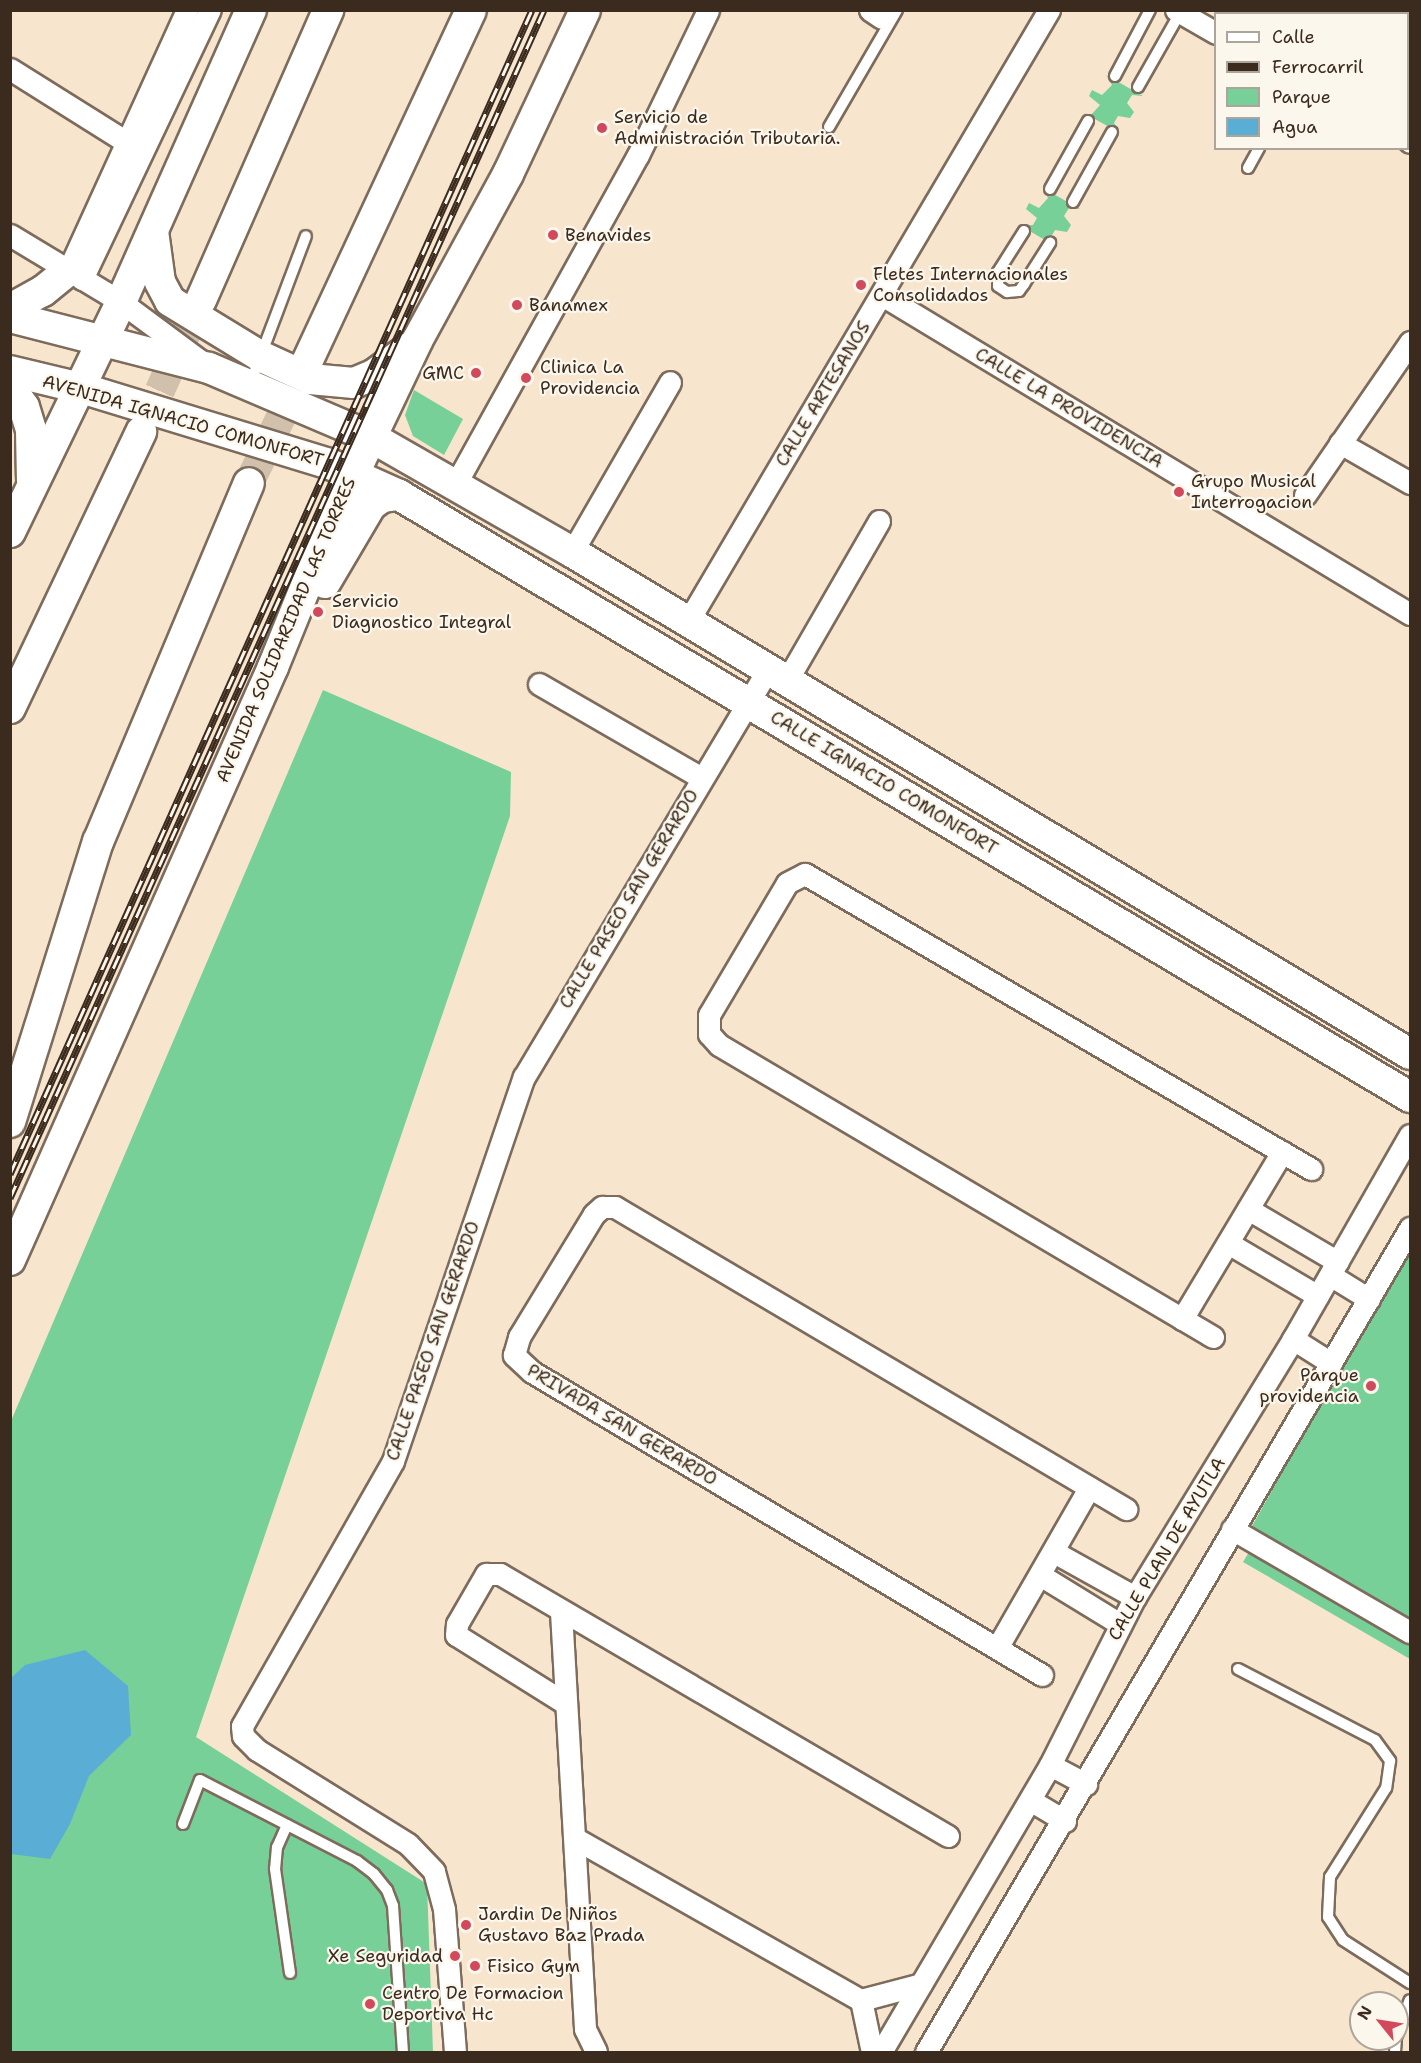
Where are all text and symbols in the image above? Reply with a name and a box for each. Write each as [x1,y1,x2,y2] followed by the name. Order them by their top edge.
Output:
[1214,12,1409,150] legend
[1272,25,1315,49] text: Calle
[1272,55,1364,79] text: Ferrocarril
[1272,85,1331,109] text: Parque
[614,107,840,150] place label: Servicio de Administración Tributaria.
[1272,115,1317,139] text: Agua
[595,121,609,135] marker: Servicio de Administración Tributaria.
[565,224,652,246] place label: Benavides
[546,228,560,242] marker: Benavides
[873,264,1068,306] place label: Fletes Internacionales Consolidados
[854,278,868,292] marker: Fletes Internacionales Consolidados
[529,294,608,316] place label: Banamex
[510,298,524,312] marker: Banamex
[771,317,875,471] street label: CALLE ARTESANOS
[971,343,1167,473] street label: CALLE LA PROVIDENCIA
[540,357,640,400] place label: Clinica La Providencia
[422,362,464,384] place label: GMC
[469,366,483,380] marker: GMC
[517,369,535,387] marker: Clinica La Providencia
[40,370,326,472] street label: AVENIDA IGNACIO COMONFORT
[1191,471,1316,514] place label: Grupo Musical Interrogacion
[212,474,360,786] street label: AVENIDA SOLIDARIDAD LAS TORRES
[1172,485,1186,499] marker: Grupo Musical Interrogacion
[332,591,511,634] place label: Servicio Diagnostico Integral
[309,603,327,621] marker: Servicio Diagnostico Integral
[766,706,1002,860] street label: CALLE IGNACIO COMONFORT
[555,785,703,1013] street label: CALLE PASEO SAN GERARDO
[382,1218,484,1464] street label: CALLE PASEO SAN GERARDO
[523,1360,721,1490] street label: PRIVADA SAN GERARDO
[1260,1365,1359,1408] place label: Parque providencia
[1364,1379,1378,1393] marker: Parque providencia
[1104,1454,1230,1644] street label: CALLE PLAN DE AYUTLA
[478,1904,644,1946] place label: Jardin De Niños Gustavo Baz Prada
[459,1918,473,1932] marker: Jardin De Niños Gustavo Baz Prada
[328,1945,443,1967] place label: Xe Seguridad
[448,1949,462,1963] marker: Xe Seguridad
[487,1955,580,1977] place label: Fisico Gym
[468,1959,482,1973] marker: Fisico Gym
[382,1983,564,2026] place label: Centro De Formacion Deportiva Hc
[1349,1991,1409,2051] north arrow
[363,1997,377,2011] marker: Centro De Formacion Deportiva Hc
[1352,2002,1377,2023] text: N

